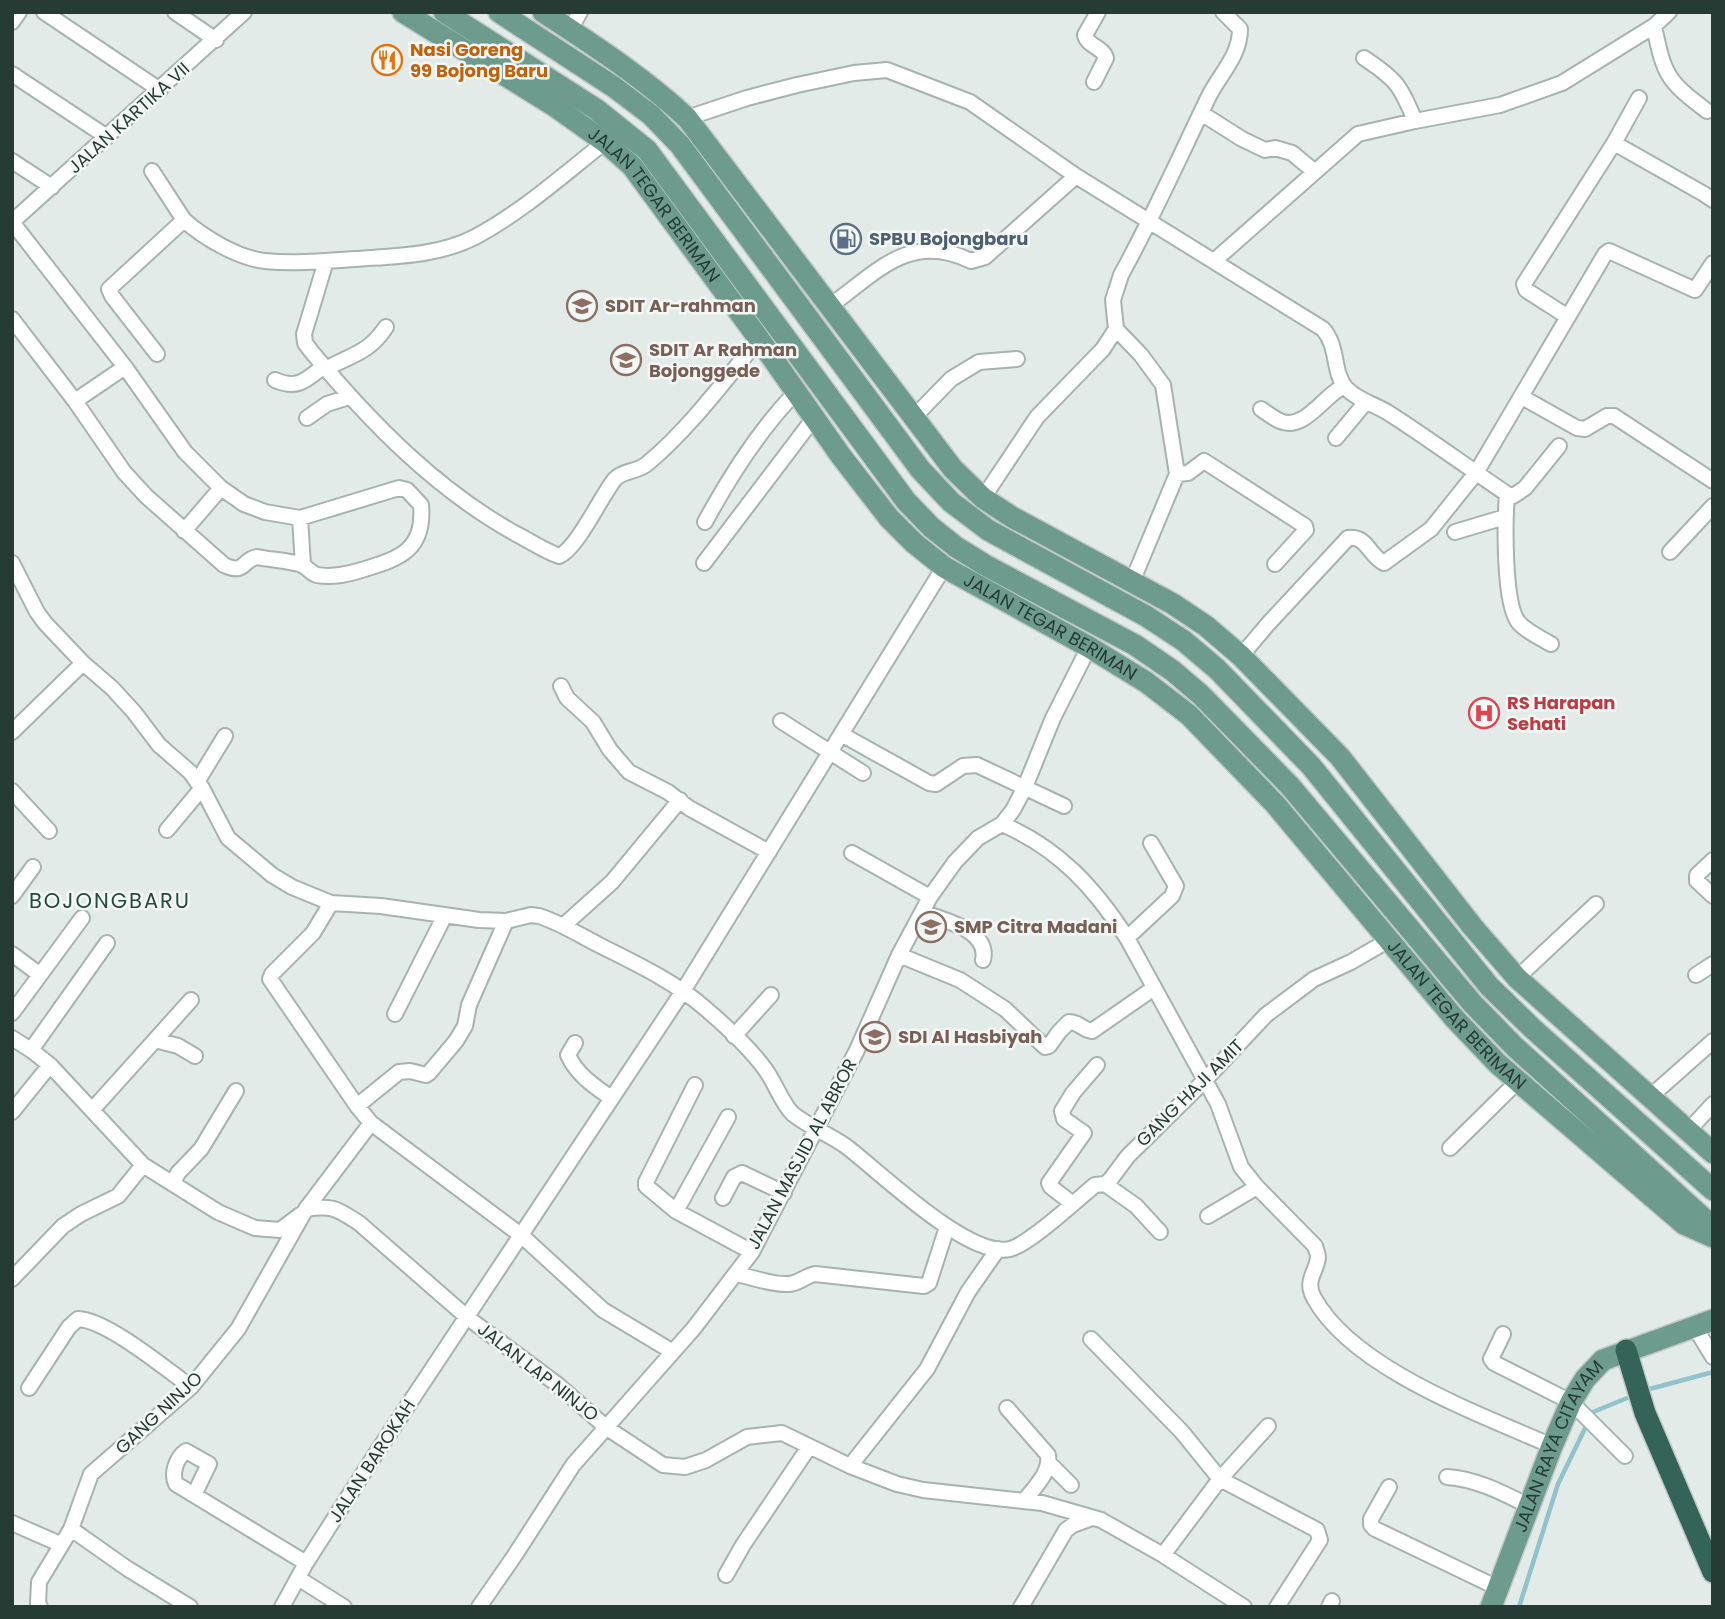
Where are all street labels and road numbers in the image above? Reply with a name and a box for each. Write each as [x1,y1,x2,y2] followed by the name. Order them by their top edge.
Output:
[62,56,195,179] street label: JALAN KARTIKA VII
[583,121,726,287] street label: JALAN TEGAR BERIMAN
[959,567,1142,686] street label: JALAN TEGAR BERIMAN
[1382,934,1532,1095] street label: JALAN TEGAR BERIMAN
[1130,1033,1249,1152] street label: GANG HAJI AMIT
[741,1054,863,1254] street label: JALAN MASJID AL ABROR
[472,1316,604,1427] street label: JALAN LAP NINJO
[1508,1354,1609,1536] street label: JALAN RAYA CITAYAM
[110,1366,208,1460] street label: GANG NINJO
[322,1394,421,1527] street label: JALAN BAROKAH

